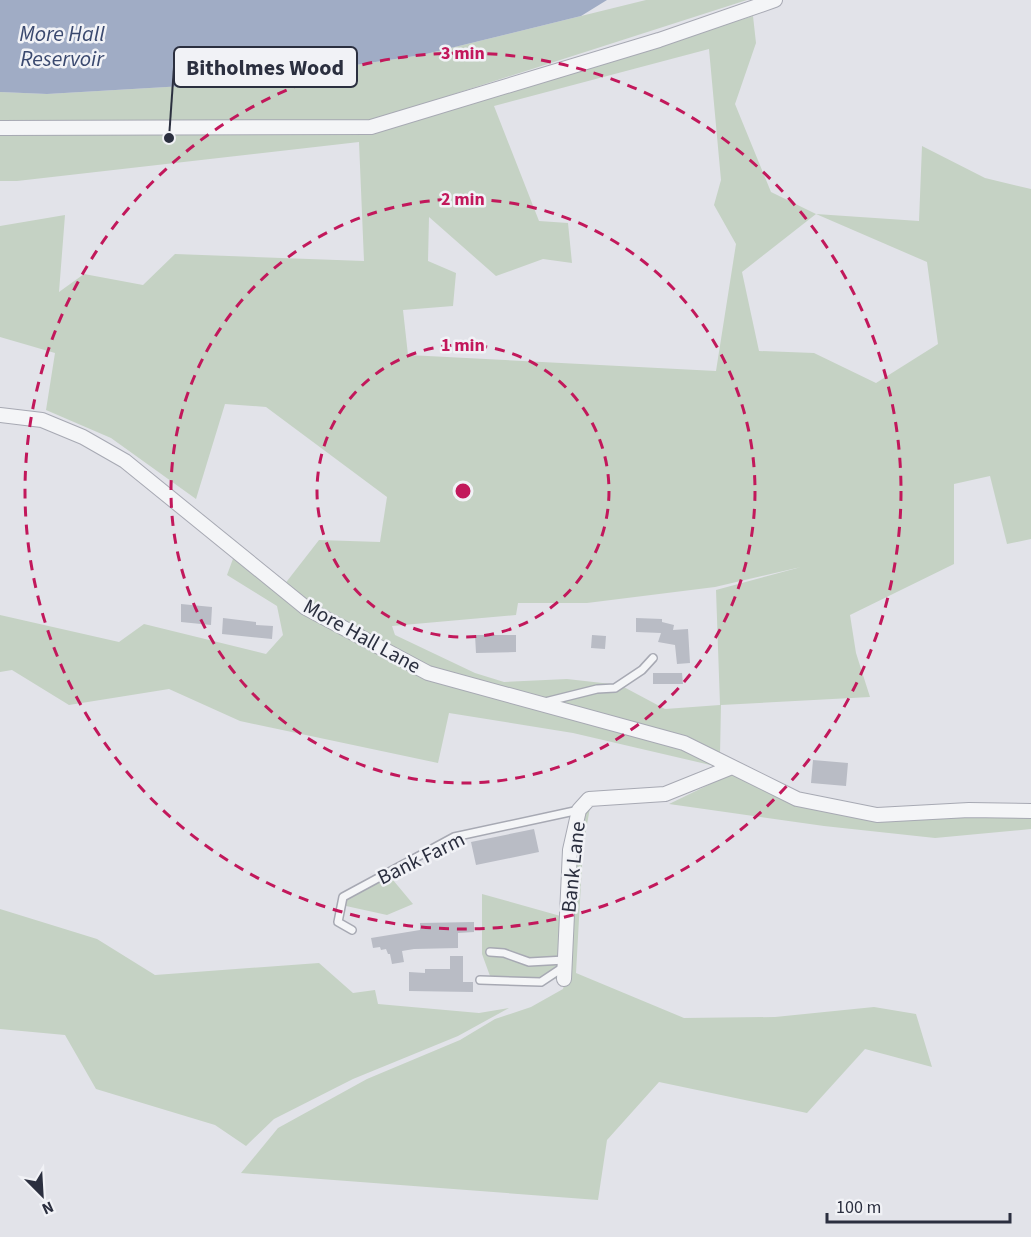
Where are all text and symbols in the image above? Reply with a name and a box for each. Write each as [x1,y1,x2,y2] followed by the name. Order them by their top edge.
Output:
[19,18,105,75] water label: More Hall Reservoir
[441,41,485,66] text: 3 min
[174,47,357,87] callout: Bitholmes Wood
[186,52,344,84] text: Bitholmes Wood
[441,187,485,212] text: 2 min
[441,333,485,358] text: 1 min
[453,481,473,501] centre of rings
[298,591,426,681] street label: More Hall Lane
[553,820,593,914] street label: Bank Lane
[372,824,470,892] street label: Bank Farm
[12,1165,72,1225] north arrow
[827,1186,1010,1224] scale bar
[836,1195,881,1220] text: 100 m
[38,1196,57,1220] text: N

